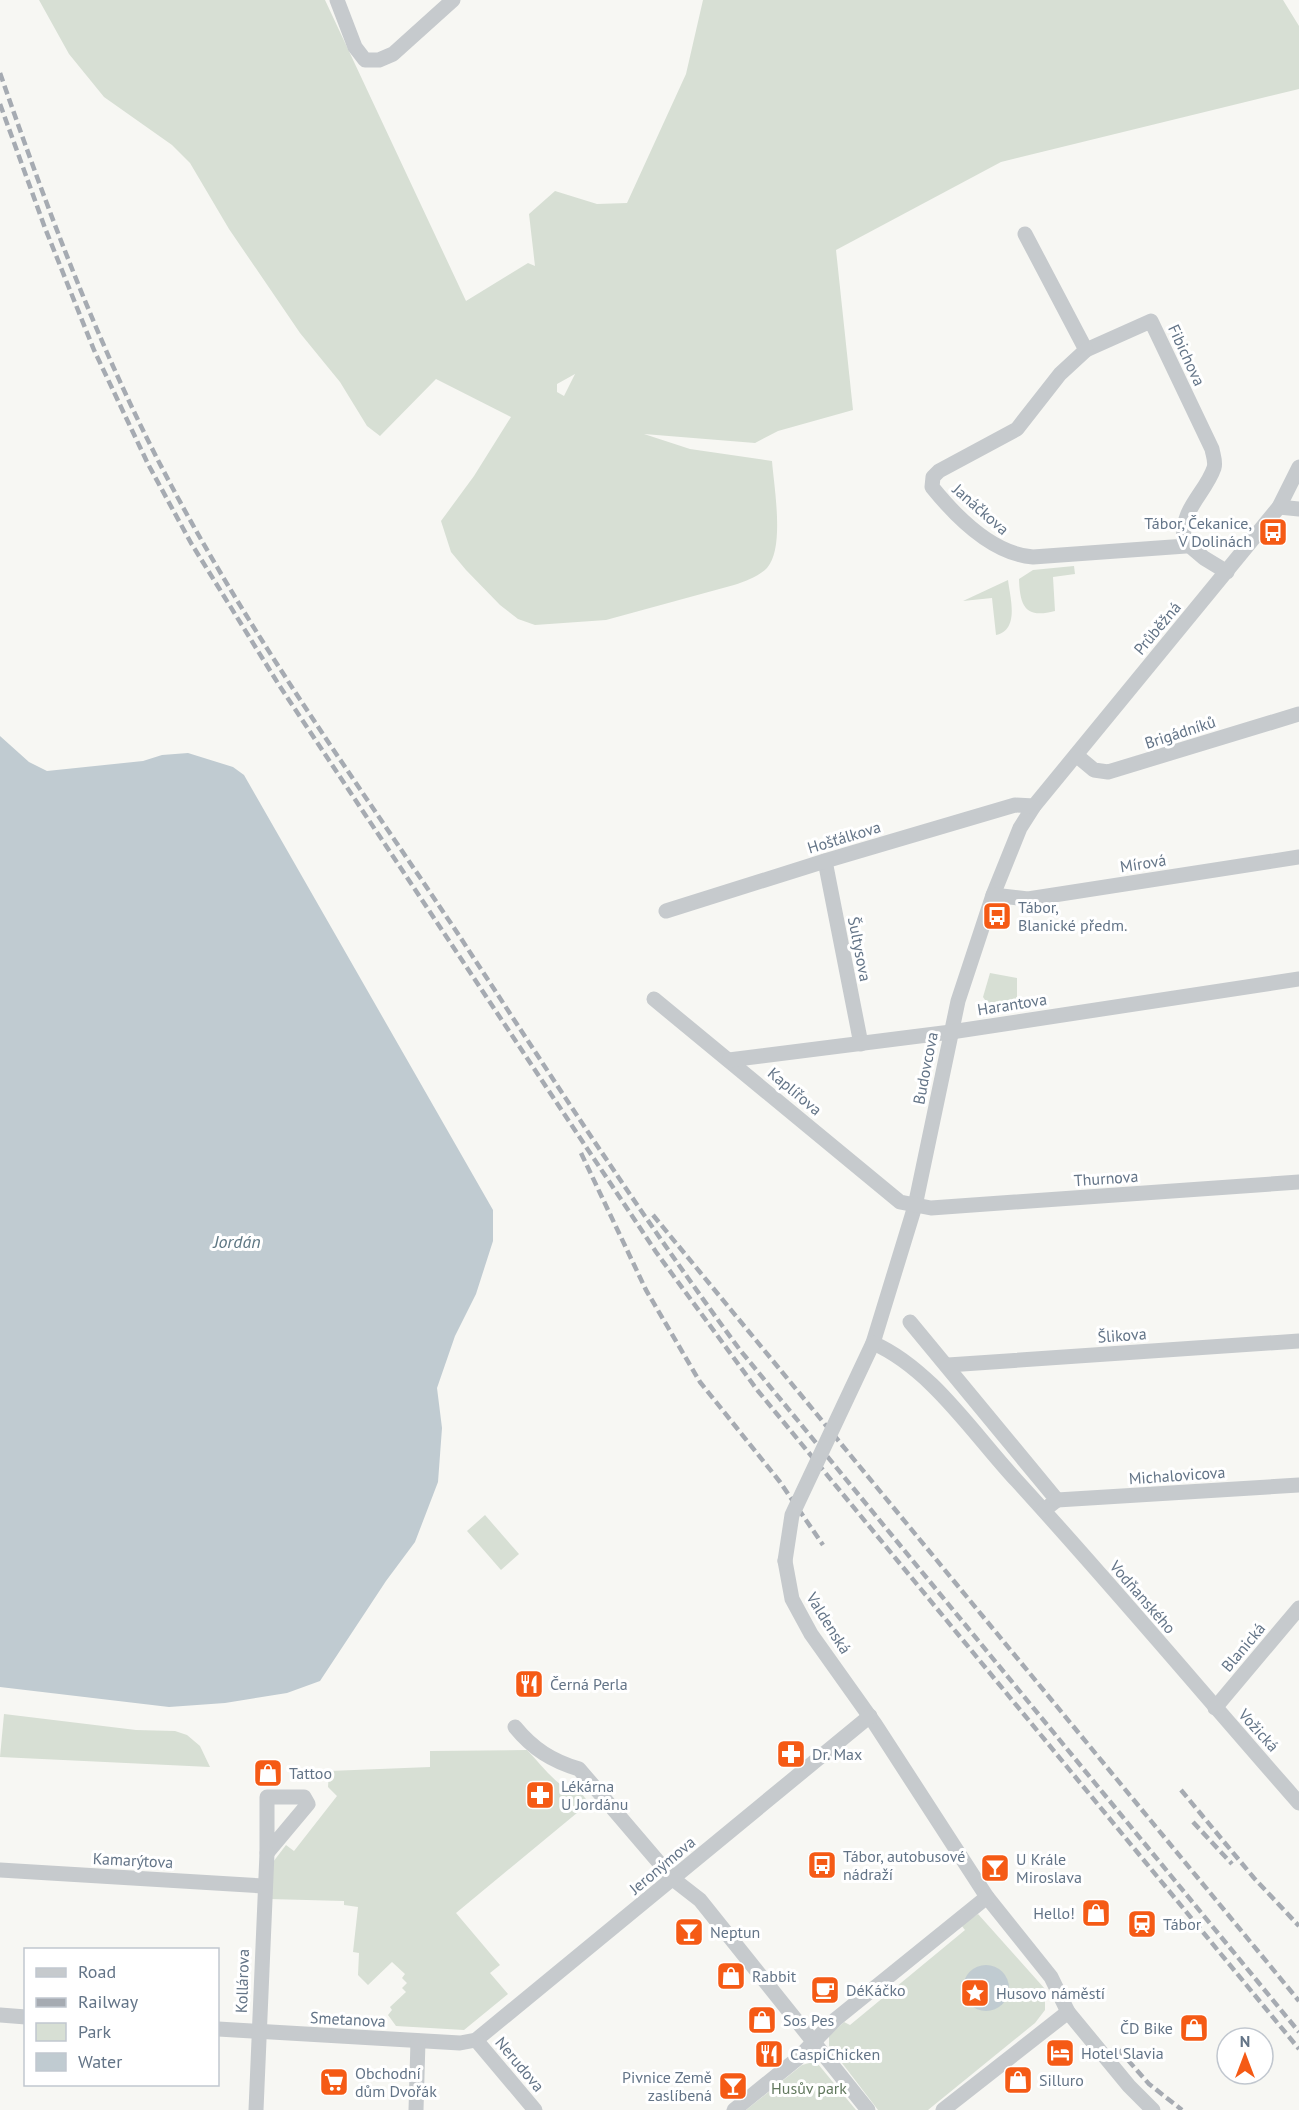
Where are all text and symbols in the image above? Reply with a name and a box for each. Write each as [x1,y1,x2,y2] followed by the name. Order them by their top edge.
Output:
[1164,321,1210,389] street label: Fibichova
[948,478,1013,539] street label: Janáčkova
[1144,513,1252,551] place label: Tábor, Čekanice, V Dolinách
[1257,516,1289,548] bus stop icon: Tábor, Čekanice, V Dolinách
[1129,597,1185,659] street label: Průběžná
[1142,711,1218,753] street label: Brigádníků
[805,816,883,858] street label: Hošťálkova
[1119,849,1167,877] street label: Mírová
[1018,897,1127,935] place label: Tábor, Blanické předm.
[981,900,1013,932] bus stop icon: Tábor, Blanické předm.
[844,915,876,983] street label: Šultysova
[976,989,1048,1019] street label: Harantova
[908,1030,942,1106] street label: Budovcova
[764,1063,826,1119] street label: Kaplířova
[1073,1166,1139,1190] street label: Thurnova
[211,1230,261,1253] water label: Jordán
[1097,1323,1147,1347] street label: Šlikova
[1128,1462,1226,1488] street label: Michalovicova
[1105,1556,1180,1638] street label: Vodňanského
[802,1588,856,1657] street label: Valdenská
[1217,1618,1269,1676] street label: Blanická
[513,1668,545,1700] restaurant icon: Černá Perla
[550,1674,628,1694] place label: Černá Perla
[1234,1704,1283,1756] street label: Vožická
[775,1738,807,1770] pharmacy icon: Dr. Max
[812,1744,862,1764] place label: Dr. Max
[252,1757,284,1789] shop icon: Tattoo
[289,1763,332,1783] place label: Tattoo
[561,1776,628,1814] place label: Lékárna U Jordánu
[524,1779,556,1811] pharmacy icon: Lékárna U Jordánu
[624,1832,699,1899] street label: Jeronýmova
[843,1846,965,1884] place label: Tábor, autobusové nádraží
[92,1848,174,1872] street label: Kamarýtova
[806,1849,838,1881] bus stop icon: Tábor, autobusové nádraží
[1016,1849,1082,1887] place label: U Krále Miroslava
[979,1852,1011,1884] bar icon: U Krále Miroslava
[1080,1897,1112,1929] shop icon: Hello!
[1033,1903,1075,1923] place label: Hello!
[1126,1908,1158,1940] station icon: Tábor
[1163,1914,1202,1934] place label: Tábor
[673,1916,705,1948] bar icon: Neptun
[710,1922,760,1942] place label: Neptun
[24,1948,219,2086] legend
[231,1949,253,2013] street label: Kollárova
[78,1960,116,1983] text: Road
[715,1960,747,1992] shop icon: Rabbit
[752,1966,797,1986] place label: Rabbit
[809,1974,841,2006] cafe icon: DéKáčko
[959,1977,991,2009] place icon: Husovo náměstí
[846,1980,906,2000] place label: DéKáčko
[996,1983,1105,2003] place label: Husovo náměstí
[78,1990,139,2013] text: Railway
[746,2004,778,2036] shop icon: Sos Pes
[310,2007,386,2031] street label: Smetanova
[783,2010,835,2030] place label: Sos Pes
[1178,2012,1210,2044] shop icon: ČD Bike
[1120,2018,1173,2038] place label: ČD Bike
[78,2020,111,2043] text: Park
[1215,2026,1275,2086] north arrow
[1240,2031,1250,2051] text: N
[491,2032,549,2096] street label: Nerudova
[1044,2037,1076,2069] hotel icon: Hotel Slavia
[753,2038,785,2070] restaurant icon: CaspiChicken
[1081,2043,1164,2063] place label: Hotel Slavia
[790,2044,880,2064] place label: CaspiChicken
[78,2050,122,2073] text: Water
[355,2063,437,2101] place label: Obchodní dům Dvořák
[1002,2064,1034,2096] shop icon: Silluro
[318,2066,350,2098] supermarket icon: Obchodní dům Dvořák
[622,2067,712,2105] place label: Pivnice Země zaslíbená
[717,2070,749,2102] bar icon: Pivnice Země zaslíbená
[1039,2070,1084,2090] place label: Silluro
[771,2078,847,2098] park label: Husův park

